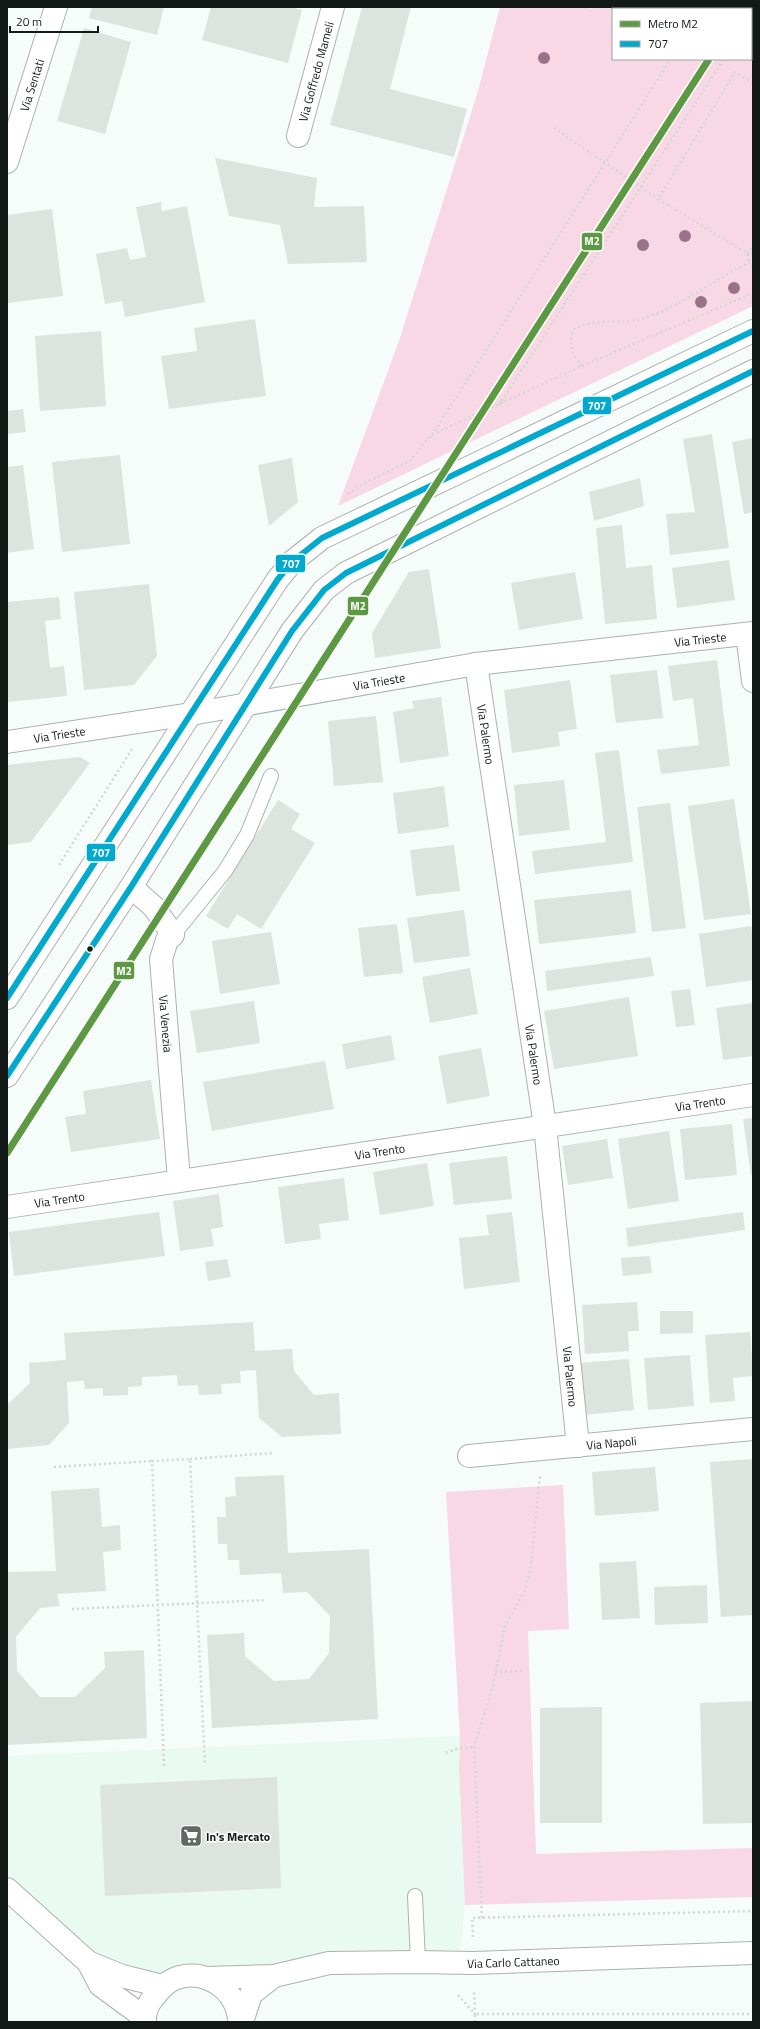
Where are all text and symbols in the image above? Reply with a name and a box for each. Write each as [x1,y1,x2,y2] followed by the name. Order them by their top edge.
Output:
[10,8,98,34] scale bar
[612,8,752,60] legend
[16,12,42,31] text: 20 m
[648,14,698,33] text: Metro M2
[293,19,338,124] street label: Via Goffredo Mameli
[648,34,668,53] text: 707
[14,56,49,114] street label: Via Sentati
[581,232,603,251] line badge: M2
[584,233,600,249] text: M2
[582,396,612,415] line badge: 707
[588,398,606,414] text: 707
[275,554,306,573] line badge: 707
[282,556,300,572] text: 707
[347,596,369,616] line badge: M2
[350,598,366,614] text: M2
[673,627,727,651] street label: Via Trieste
[352,667,406,695] street label: Via Trieste
[473,703,500,766] street label: Via Palermo
[32,721,87,747] street label: Via Trieste
[86,843,116,862] line badge: 707
[92,845,110,861] text: 707
[85,944,95,954] unlabelled marker
[113,961,135,980] line badge: M2
[116,963,132,979] text: M2
[154,994,178,1053] street label: Via Venezia
[520,1023,548,1086] street label: Via Palermo
[674,1090,727,1116] street label: Via Trento
[353,1138,406,1164] street label: Via Trento
[33,1186,86,1212] street label: Via Trento
[558,1345,583,1408] street label: Via Palermo
[585,1431,637,1454] street label: Via Napoli
[178,1823,204,1849] supermarket icon: In's Mercato
[206,1827,270,1846] place label: In's Mercato
[467,1950,560,1973] street label: Via Carlo Cattaneo

